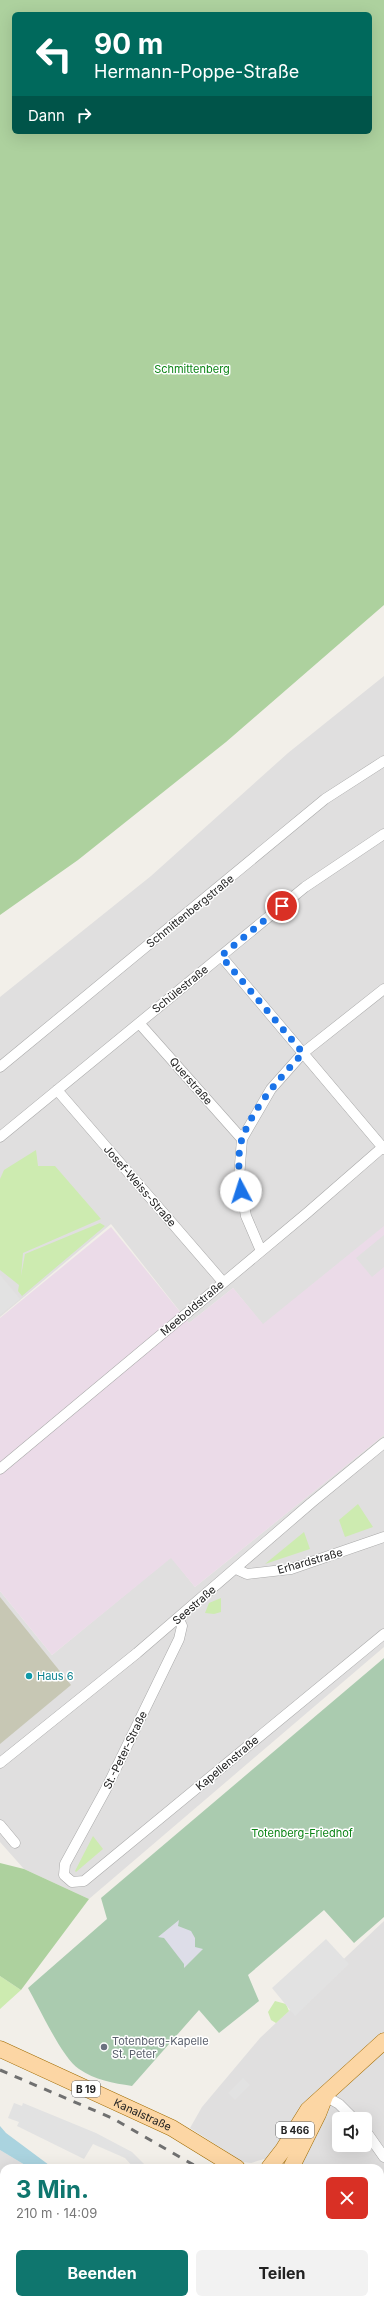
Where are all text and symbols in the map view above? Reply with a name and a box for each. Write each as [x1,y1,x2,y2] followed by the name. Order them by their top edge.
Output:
[94,27,163,61] text: 90 m
[28,28,80,80] icon: left
[94,61,299,82] text: Hermann-Poppe-Straße
[73,104,95,126] icon: right
[28,106,65,125] text: Dann
[154,362,230,376] park label: Schmittenberg
[143,871,237,951] street label: Schmittenbergstraße
[265,889,299,923] pin
[271,895,293,917] icon: arrive
[149,962,211,1016] street label: Schülestraße
[167,1054,215,1108] street label: Querstraße
[101,1142,179,1230] street label: Josef-Weiss-Straße
[220,1170,262,1212] position arrow
[157,1277,227,1339] street label: Meeboldstraße
[276,1545,344,1577] street label: Erhardstraße
[169,1582,219,1628] street label: Seestraße
[37,1669,74,1683] place label: Haus 6
[24,1671,34,1681] marker: Haus 6
[100,1709,150,1791] street label: St.-Peter-Straße
[193,1733,261,1793] street label: Kapellenstraße
[251,1826,353,1840] park label: Totenberg-Friedhof
[112,2034,209,2061] place label: Totenberg-Kapelle St. Peter
[99,2042,109,2052] marker: Totenberg-Kapelle St. Peter
[72,2081,100,2097] road number: B 19
[112,2095,174,2134] street label: Kanalstraße
[332,2112,372,2152] map controls
[332,2112,372,2152] button: sound
[276,2122,314,2138] road number: B 466
[16,2175,89,2204] text: 3 Min.
[326,2177,368,2219] button: close
[16,2205,97,2221] text: 210 m · 14:09
[16,2250,188,2296] button: Beenden
[196,2250,368,2296] button: Teilen

